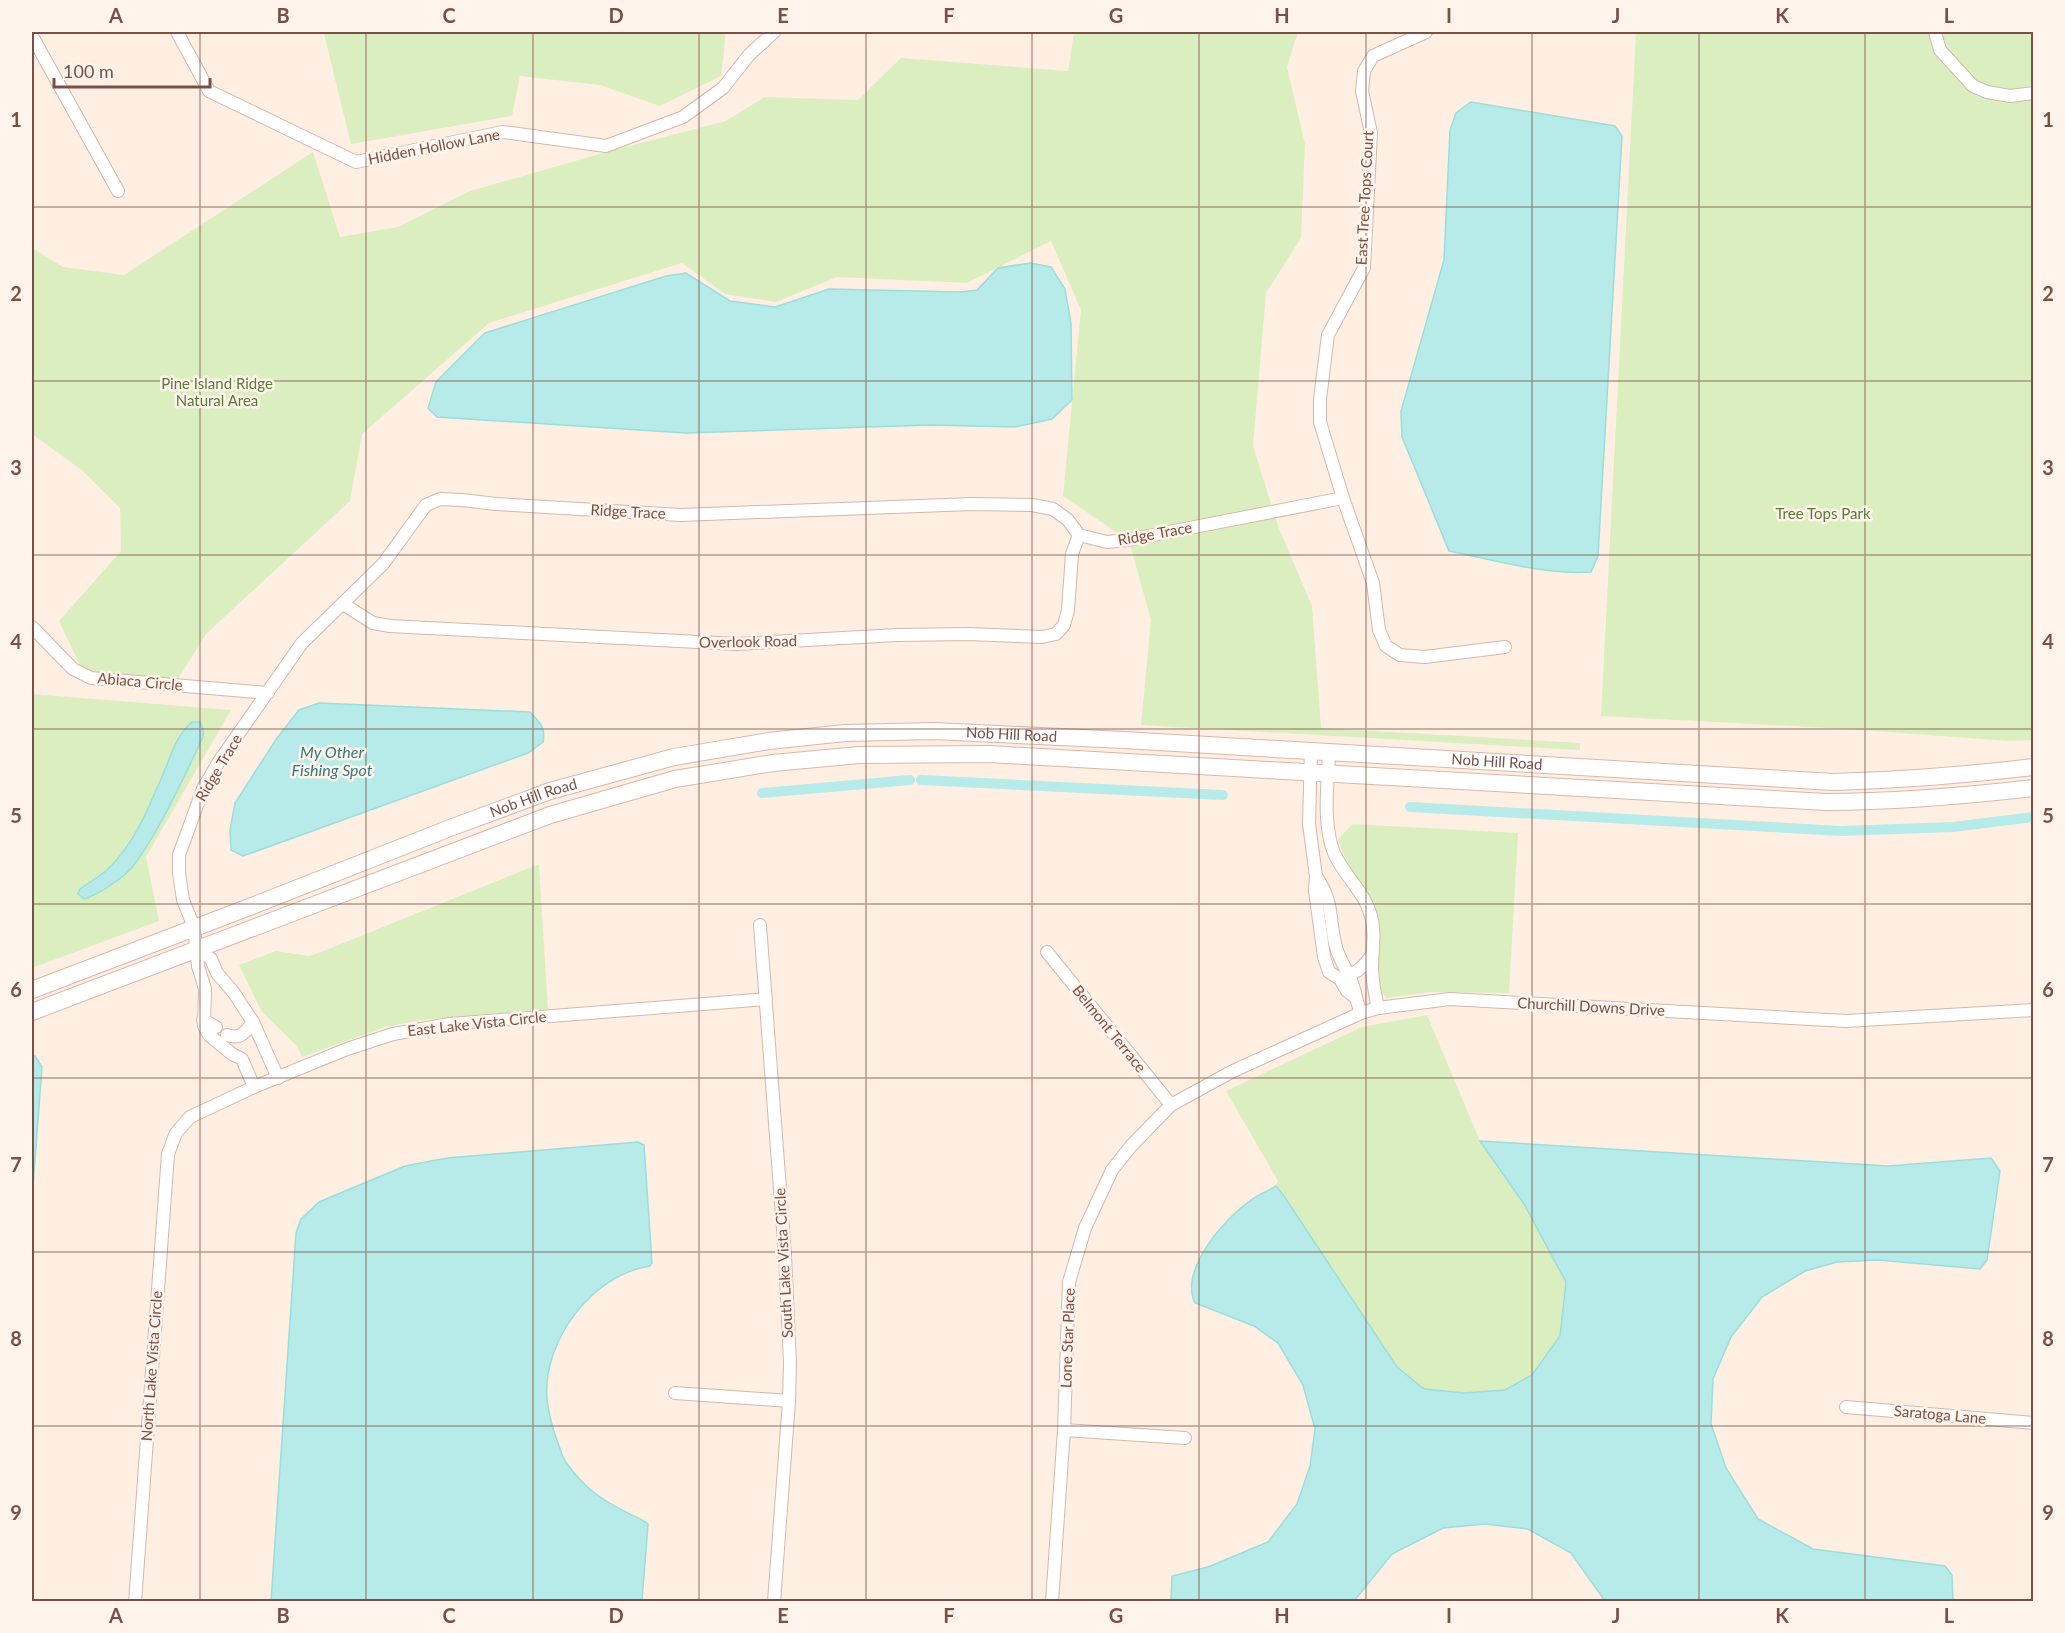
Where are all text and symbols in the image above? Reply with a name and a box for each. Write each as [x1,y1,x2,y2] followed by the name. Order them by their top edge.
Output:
[108,3,123,27] text: A
[276,3,290,27] text: B
[442,3,456,27] text: C
[608,3,624,27] text: D
[777,3,789,27] text: E
[943,3,955,27] text: F
[1109,3,1123,27] text: G
[1274,3,1290,27] text: H
[1446,3,1452,27] text: I
[1612,3,1620,27] text: J
[1775,3,1789,27] text: K
[1944,3,1955,27] text: L
[54,51,210,89] scale bar
[63,60,114,82] text: 100 m
[10,107,22,131] text: 1
[2042,107,2054,131] text: 1
[366,124,501,168] street label: Hidden Hollow Lane
[1351,130,1377,266] street label: East Tree Tops Court
[10,281,22,305] text: 2
[2042,281,2054,305] text: 2
[161,374,273,409] park label: Pine Island Ridge Natural Area
[10,455,22,479] text: 3
[2042,455,2054,479] text: 3
[590,500,666,522] street label: Ridge Trace
[1775,504,1871,522] park label: Tree Tops Park
[1116,518,1194,548] street label: Ridge Trace
[10,629,22,653] text: 4
[2042,629,2054,653] text: 4
[699,631,797,651] street label: Overlook Road
[97,668,184,694] street label: Abiaca Circle
[966,723,1058,745] street label: Nob Hill Road
[191,731,245,804] street label: Ridge Trace
[292,742,373,779] water label: My Other Fishing Spot
[1451,749,1543,773] street label: Nob Hill Road
[487,774,579,821] street label: Nob Hill Road
[10,803,22,827] text: 5
[2042,803,2054,827] text: 5
[10,977,22,1001] text: 6
[2042,977,2054,1001] text: 6
[1069,981,1151,1076] street label: Belmont Terrace
[1517,993,1665,1019] street label: Churchill Downs Drive
[407,1007,547,1039] street label: East Lake Vista Circle
[10,1152,22,1176] text: 7
[2042,1152,2054,1176] text: 7
[770,1187,796,1339] street label: South Lake Vista Circle
[1056,1287,1078,1388] street label: Lone Star Place
[137,1290,165,1442] street label: North Lake Vista Circle
[10,1326,22,1350] text: 8
[2042,1326,2054,1350] text: 8
[1893,1401,1987,1427] street label: Saratoga Lane
[10,1500,22,1524] text: 9
[2042,1500,2054,1524] text: 9
[108,1603,123,1627] text: A
[276,1603,290,1627] text: B
[442,1603,456,1627] text: C
[608,1603,624,1627] text: D
[777,1603,789,1627] text: E
[943,1603,955,1627] text: F
[1109,1603,1123,1627] text: G
[1274,1603,1290,1627] text: H
[1446,1603,1452,1627] text: I
[1612,1603,1620,1627] text: J
[1775,1603,1789,1627] text: K
[1944,1603,1955,1627] text: L

